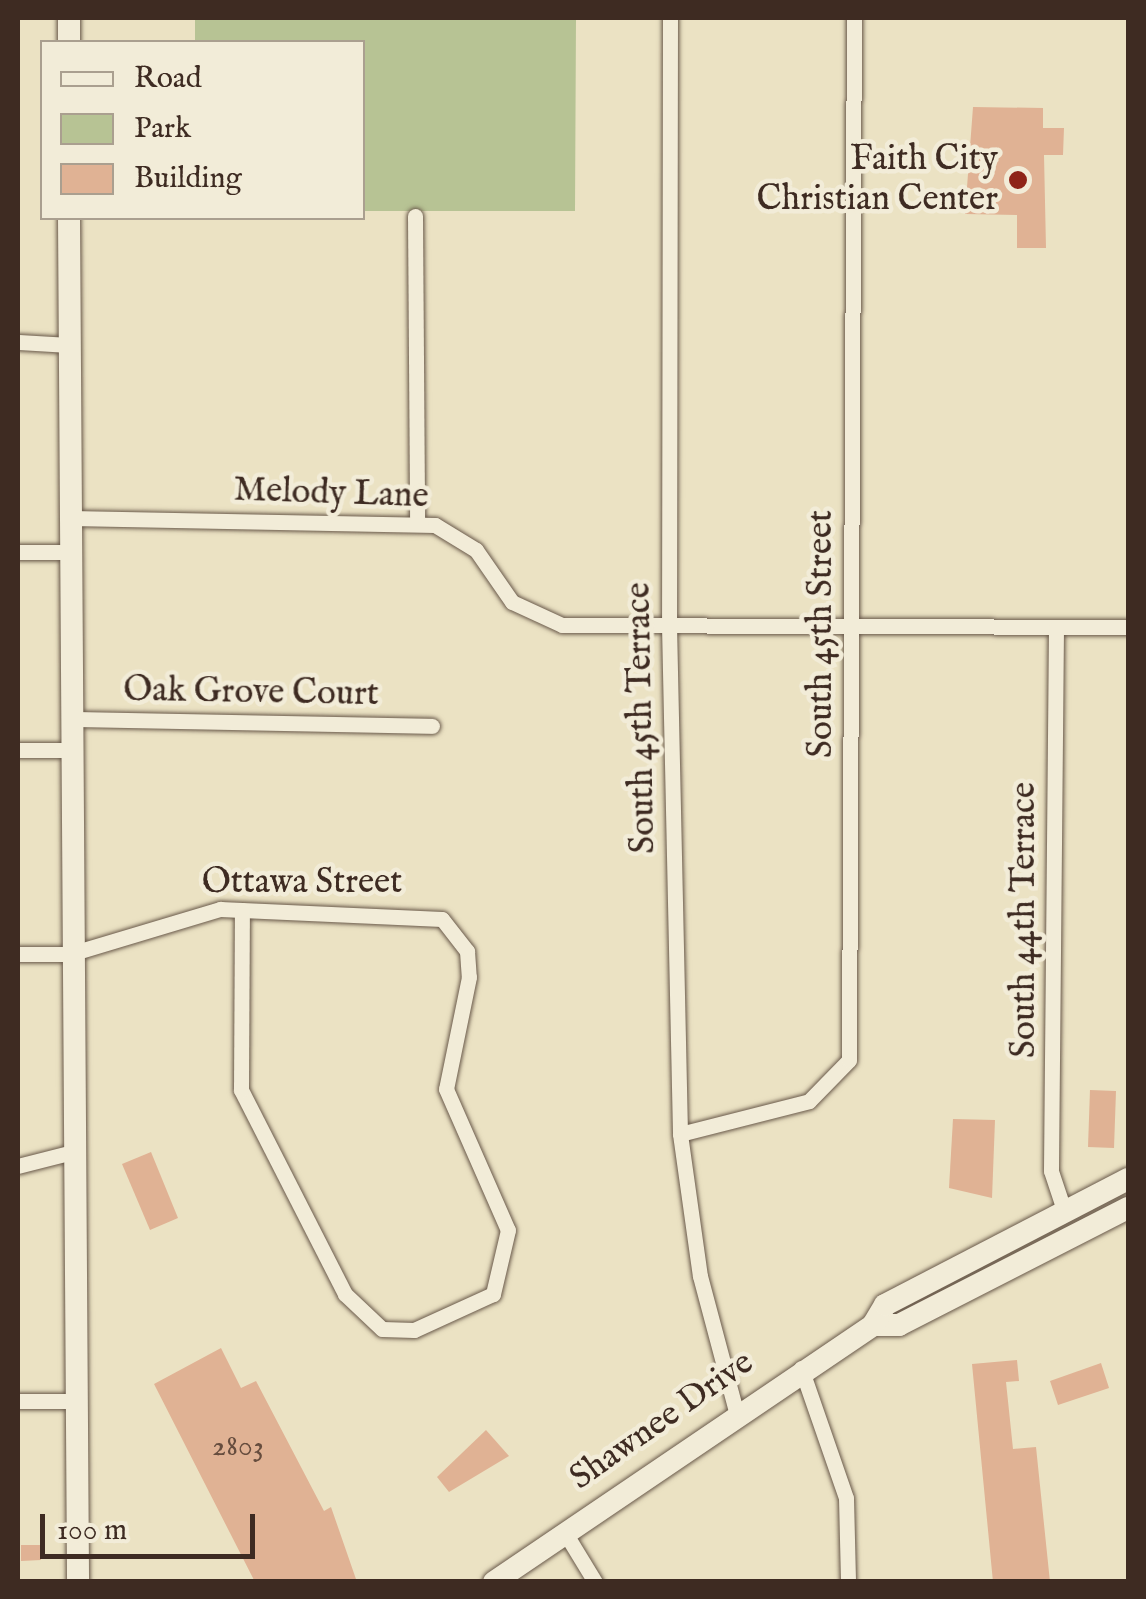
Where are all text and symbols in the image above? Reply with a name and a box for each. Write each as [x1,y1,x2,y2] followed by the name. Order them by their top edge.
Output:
[40,40,365,220] legend
[134,60,202,98] text: Road
[134,110,191,148] text: Park
[756,139,998,221] place label: Faith City Christian Center
[134,160,242,198] text: Building
[1007,169,1029,191] marker: Faith City Christian Center
[233,470,429,518] street label: Melody Lane
[801,510,843,758] street label: South 45th Street
[619,582,665,854] street label: South 45th Terrace
[123,670,379,716] street label: Oak Grove Court
[1004,782,1046,1058] street label: South 44th Terrace
[202,862,402,904] street label: Ottawa Street
[562,1342,762,1500] street label: Shawnee Drive
[212,1429,264,1465] house number: 2803
[45,1494,260,1556] scale bar
[57,1512,127,1550] text: 100 m

